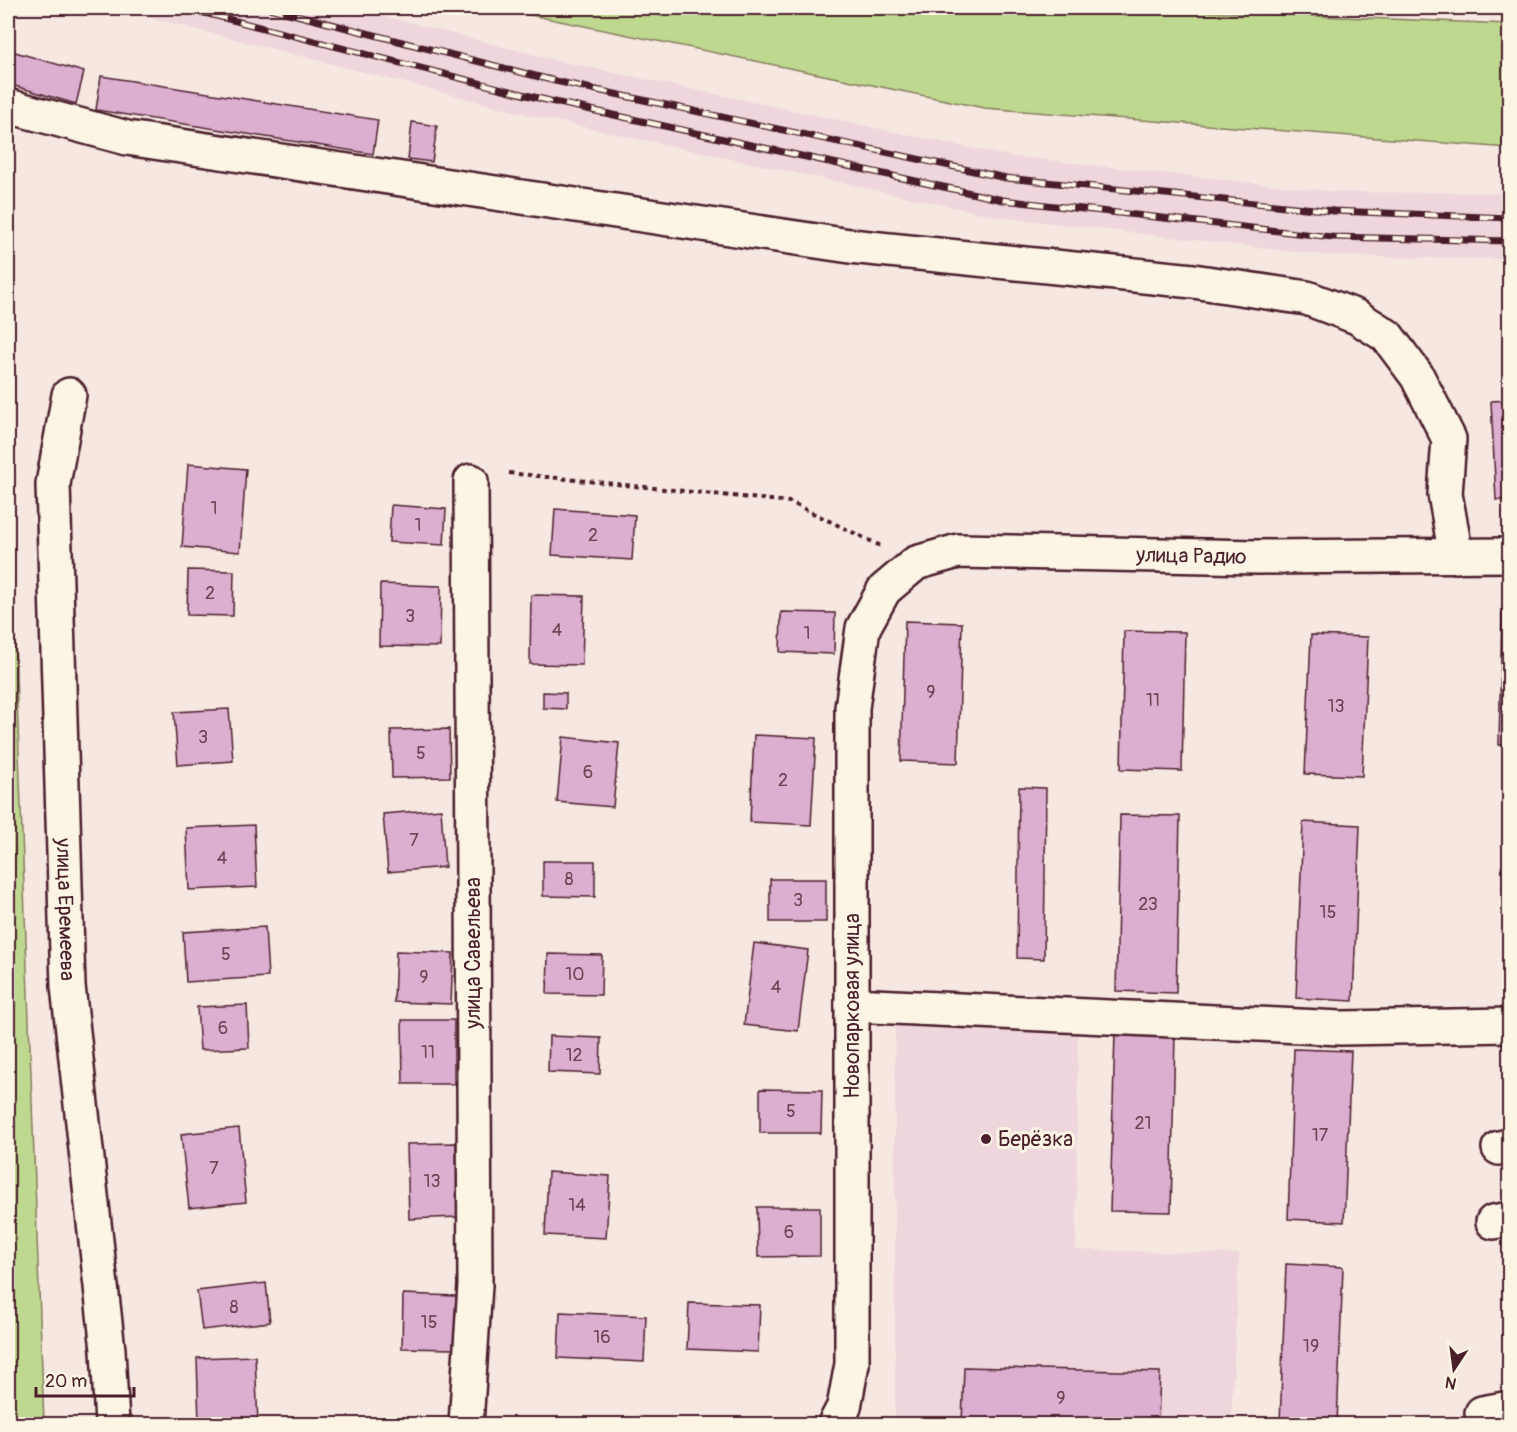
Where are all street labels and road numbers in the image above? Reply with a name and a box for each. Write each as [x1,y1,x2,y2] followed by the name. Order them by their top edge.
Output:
[1135,541,1247,570] street label: улица Радио
[50,837,81,981] street label: улица Еремеева
[460,877,487,1030] street label: улица Савельева
[839,913,866,1099] street label: Новопарковая улица

